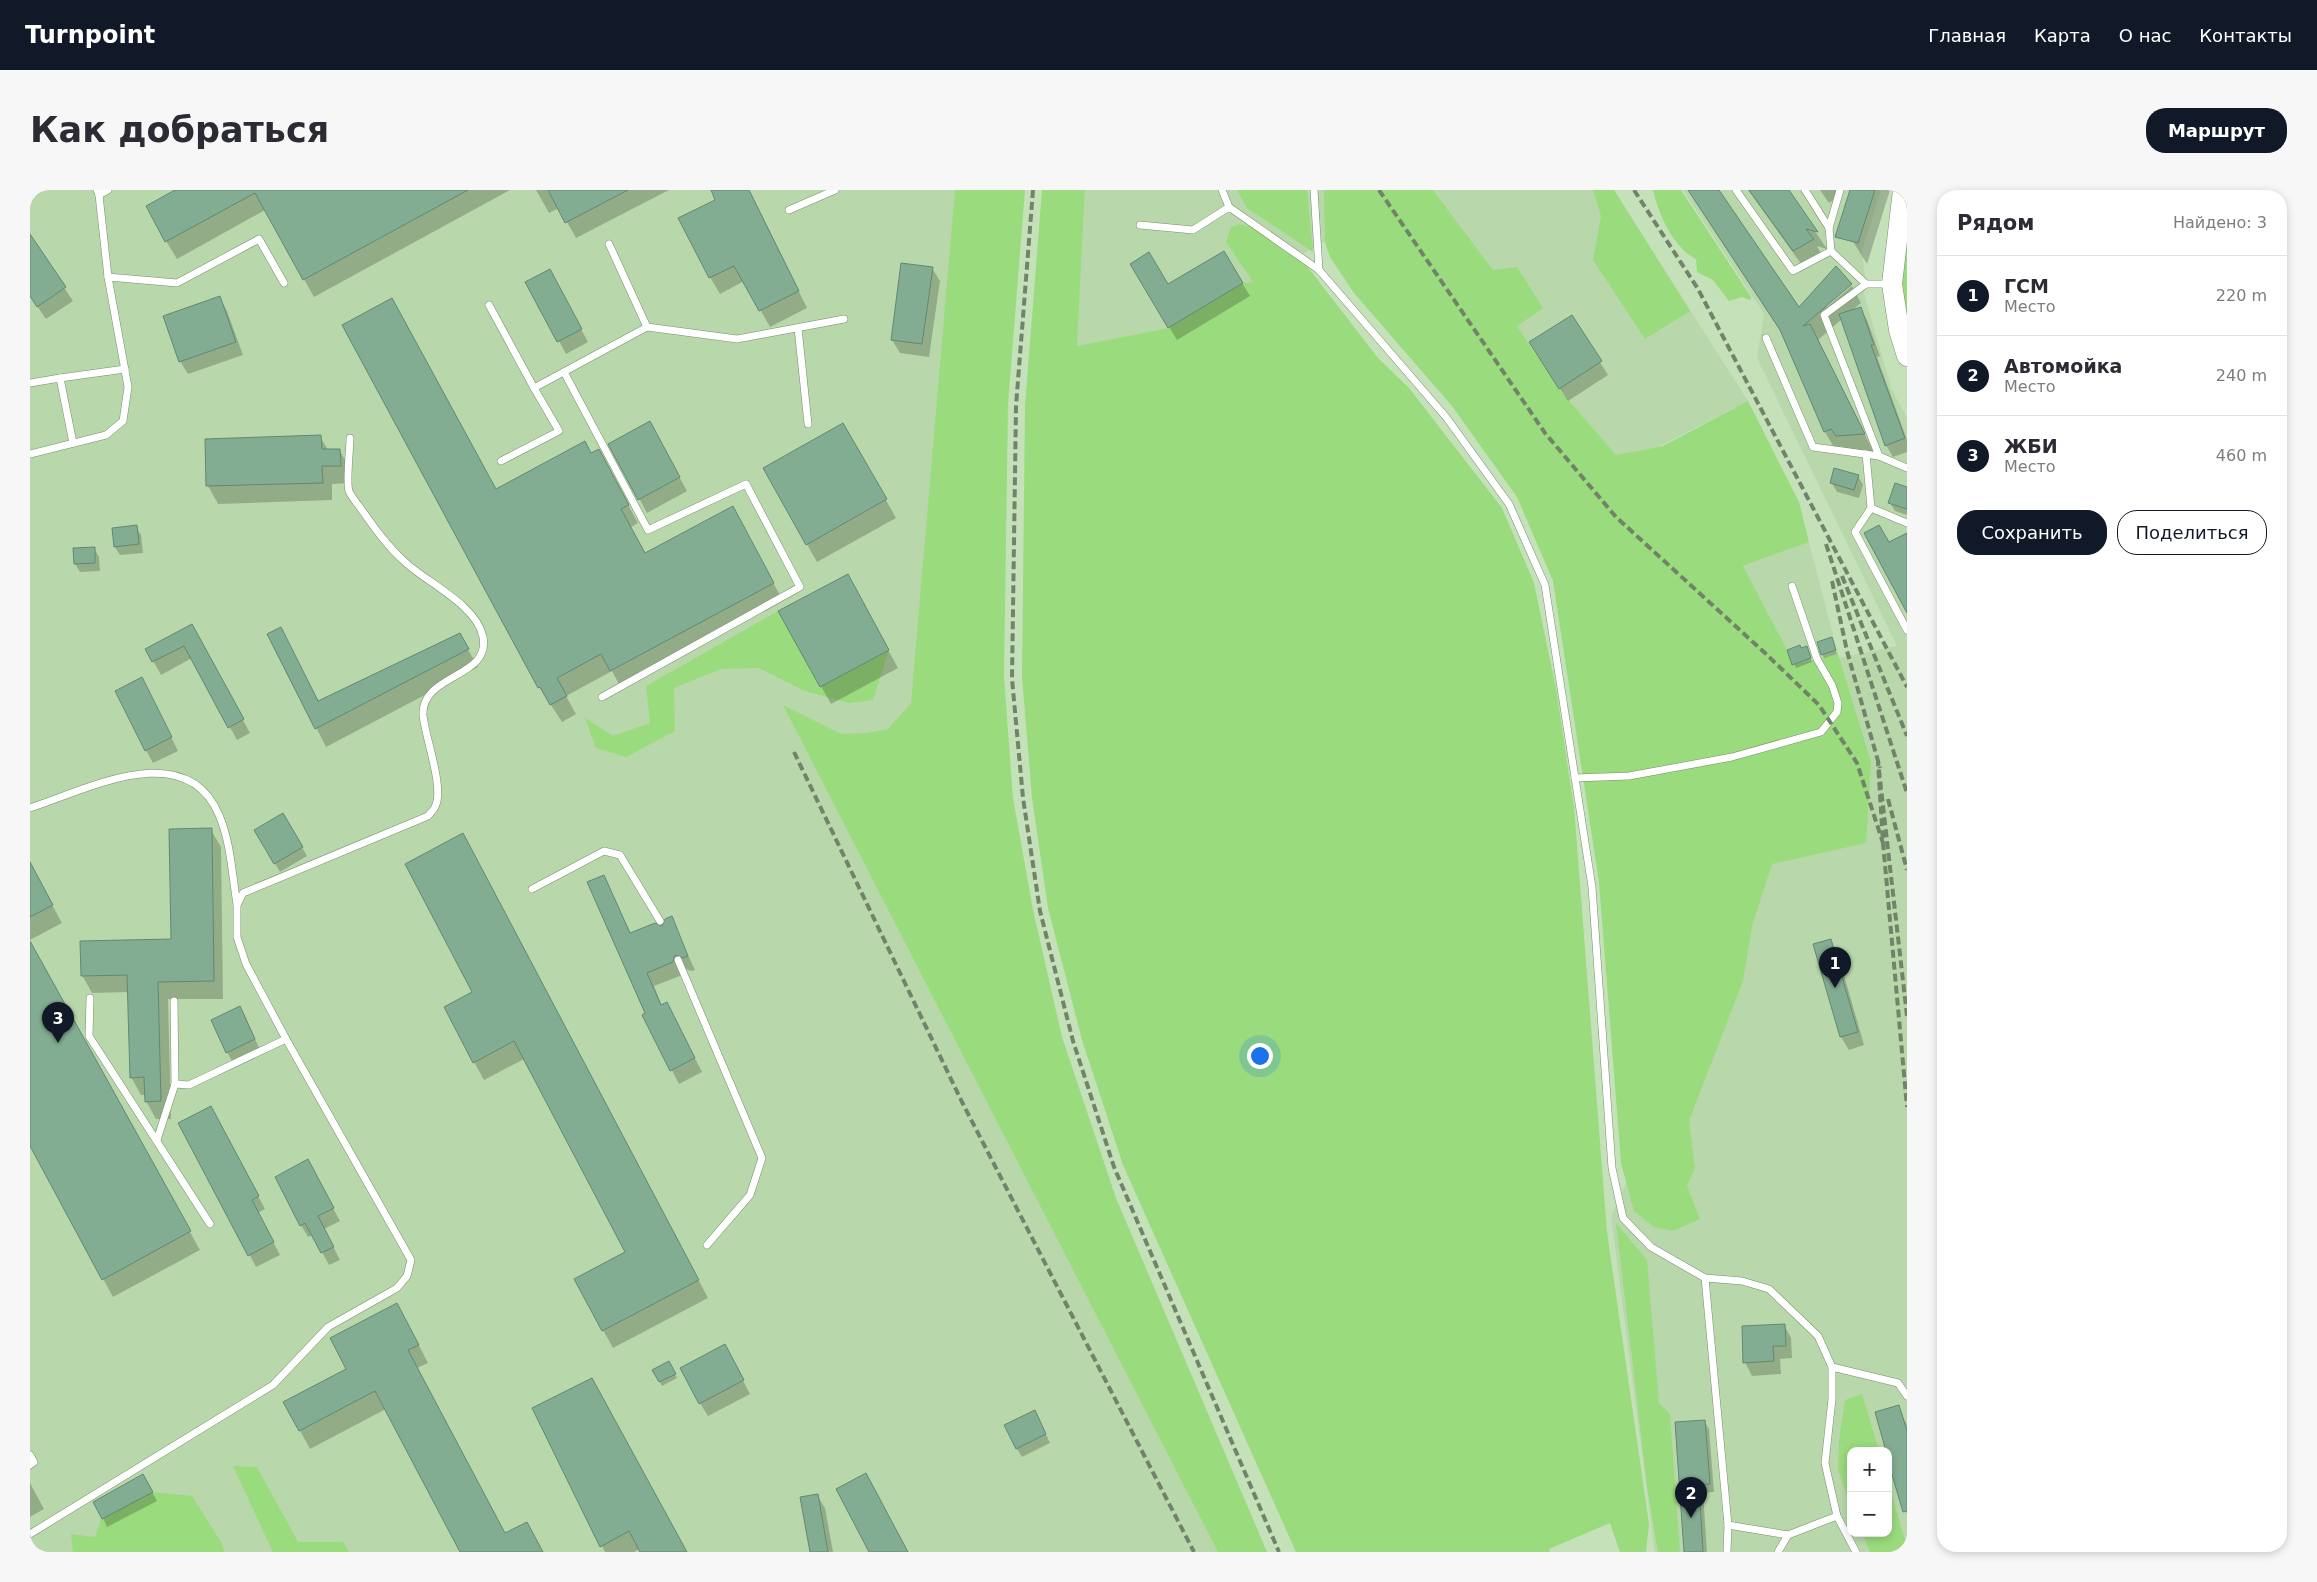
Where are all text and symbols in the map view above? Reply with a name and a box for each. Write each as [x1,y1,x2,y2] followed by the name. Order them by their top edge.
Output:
[25,21,155,49] text: Turnpoint
[1928,25,2006,46] text: Главная
[2034,25,2091,46] text: Карта
[2119,25,2171,46] text: О нас
[2199,25,2292,46] text: Контакты
[2146,108,2287,153] button: Маршрут
[30,110,329,150] text: Как добраться
[1957,211,2034,235] text: Рядом
[2173,213,2267,232] text: Найдено: 3
[2004,275,2049,297] text: ГСМ
[1967,286,1979,305] text: 1
[2216,286,2267,305] text: 220 m
[2004,297,2056,316] text: Место
[2004,355,2122,377] text: Автомойка
[1967,366,1979,385] text: 2
[2216,366,2267,385] text: 240 m
[2004,377,2056,396] text: Место
[2004,435,2058,457] text: ЖБИ
[1967,446,1979,465] text: 3
[2216,446,2267,465] text: 460 m
[2004,457,2056,476] text: Место
[1957,510,2107,555] button: Сохранить
[2117,510,2267,555] button: Поделиться
[1819,947,1851,988] pin: 1
[42,1002,74,1043] pin: 3
[1247,1043,1273,1069] your location
[1847,1447,1892,1537] map controls
[1847,1447,1892,1492] button: +
[1675,1477,1707,1518] pin: 2
[1847,1492,1892,1537] button: −

